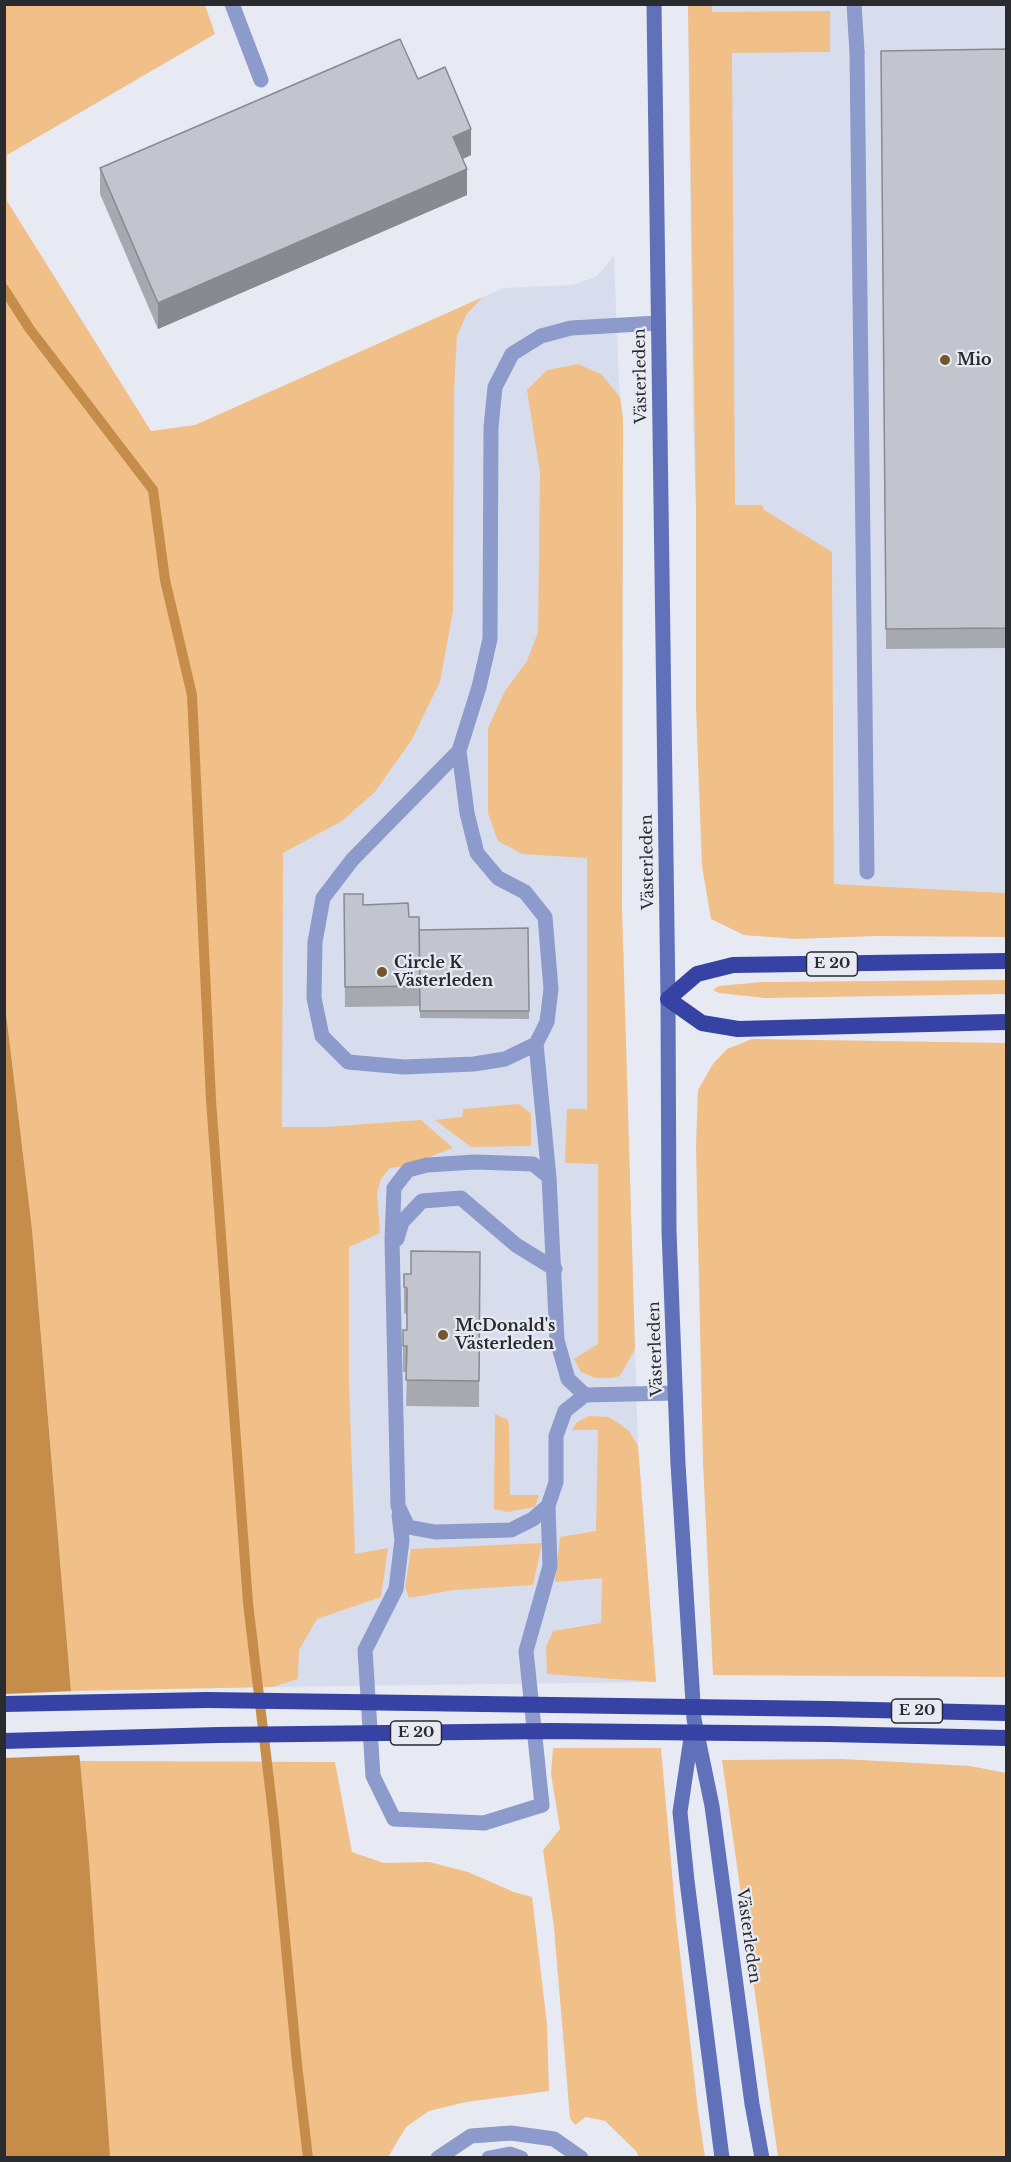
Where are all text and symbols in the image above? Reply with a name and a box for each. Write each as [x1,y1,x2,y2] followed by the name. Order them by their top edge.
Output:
[631,328,651,424] street label: Västerleden
[957,350,992,370] place label: Mio
[938,353,952,367] marker: Mio
[638,814,658,910] street label: Västerleden
[806,952,858,976] road number: E 20
[394,953,493,991] place label: Circle K Västerleden
[375,965,389,979] marker: Circle K Västerleden
[645,1301,667,1397] street label: Västerleden
[455,1316,556,1354] place label: McDonald's Västerleden
[436,1328,450,1342] marker: McDonald's Västerleden
[892,1699,942,1723] road number: E 20
[390,1721,442,1745] road number: E 20
[732,1887,764,1985] street label: Västerleden

